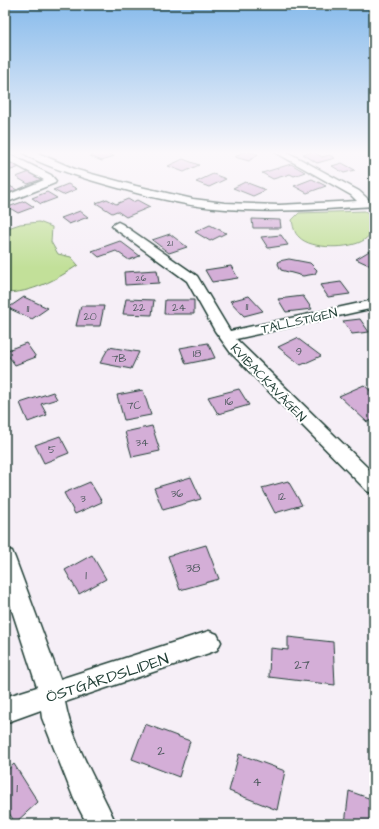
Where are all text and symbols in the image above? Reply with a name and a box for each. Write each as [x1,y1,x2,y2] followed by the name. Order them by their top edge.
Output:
[167,237,173,250] house number: 21
[136,272,147,285] house number: 26
[246,299,249,314] house number: 11
[133,300,146,315] house number: 22
[172,300,186,315] house number: 24
[27,301,30,316] house number: 11
[259,303,339,338] street label: TALLSTIGEN
[83,309,97,324] house number: 20
[226,340,310,426] street label: KVIBACKAVÄGEN
[296,344,302,359] house number: 9
[193,346,201,361] house number: 18
[112,351,126,366] house number: 7B
[225,394,233,409] house number: 16
[127,398,141,413] house number: 7C
[135,435,149,450] house number: 34
[48,442,56,457] house number: 5
[171,486,183,501] house number: 36
[278,489,287,504] house number: 12
[80,491,86,506] house number: 3
[185,559,201,577] house number: 38
[85,566,87,584] house number: 1
[43,648,171,708] street label: ÖSTGÅRDSLIDEN
[294,656,310,674] house number: 27
[157,742,165,760] house number: 2
[253,773,262,791] house number: 4
[16,779,18,797] house number: 1

